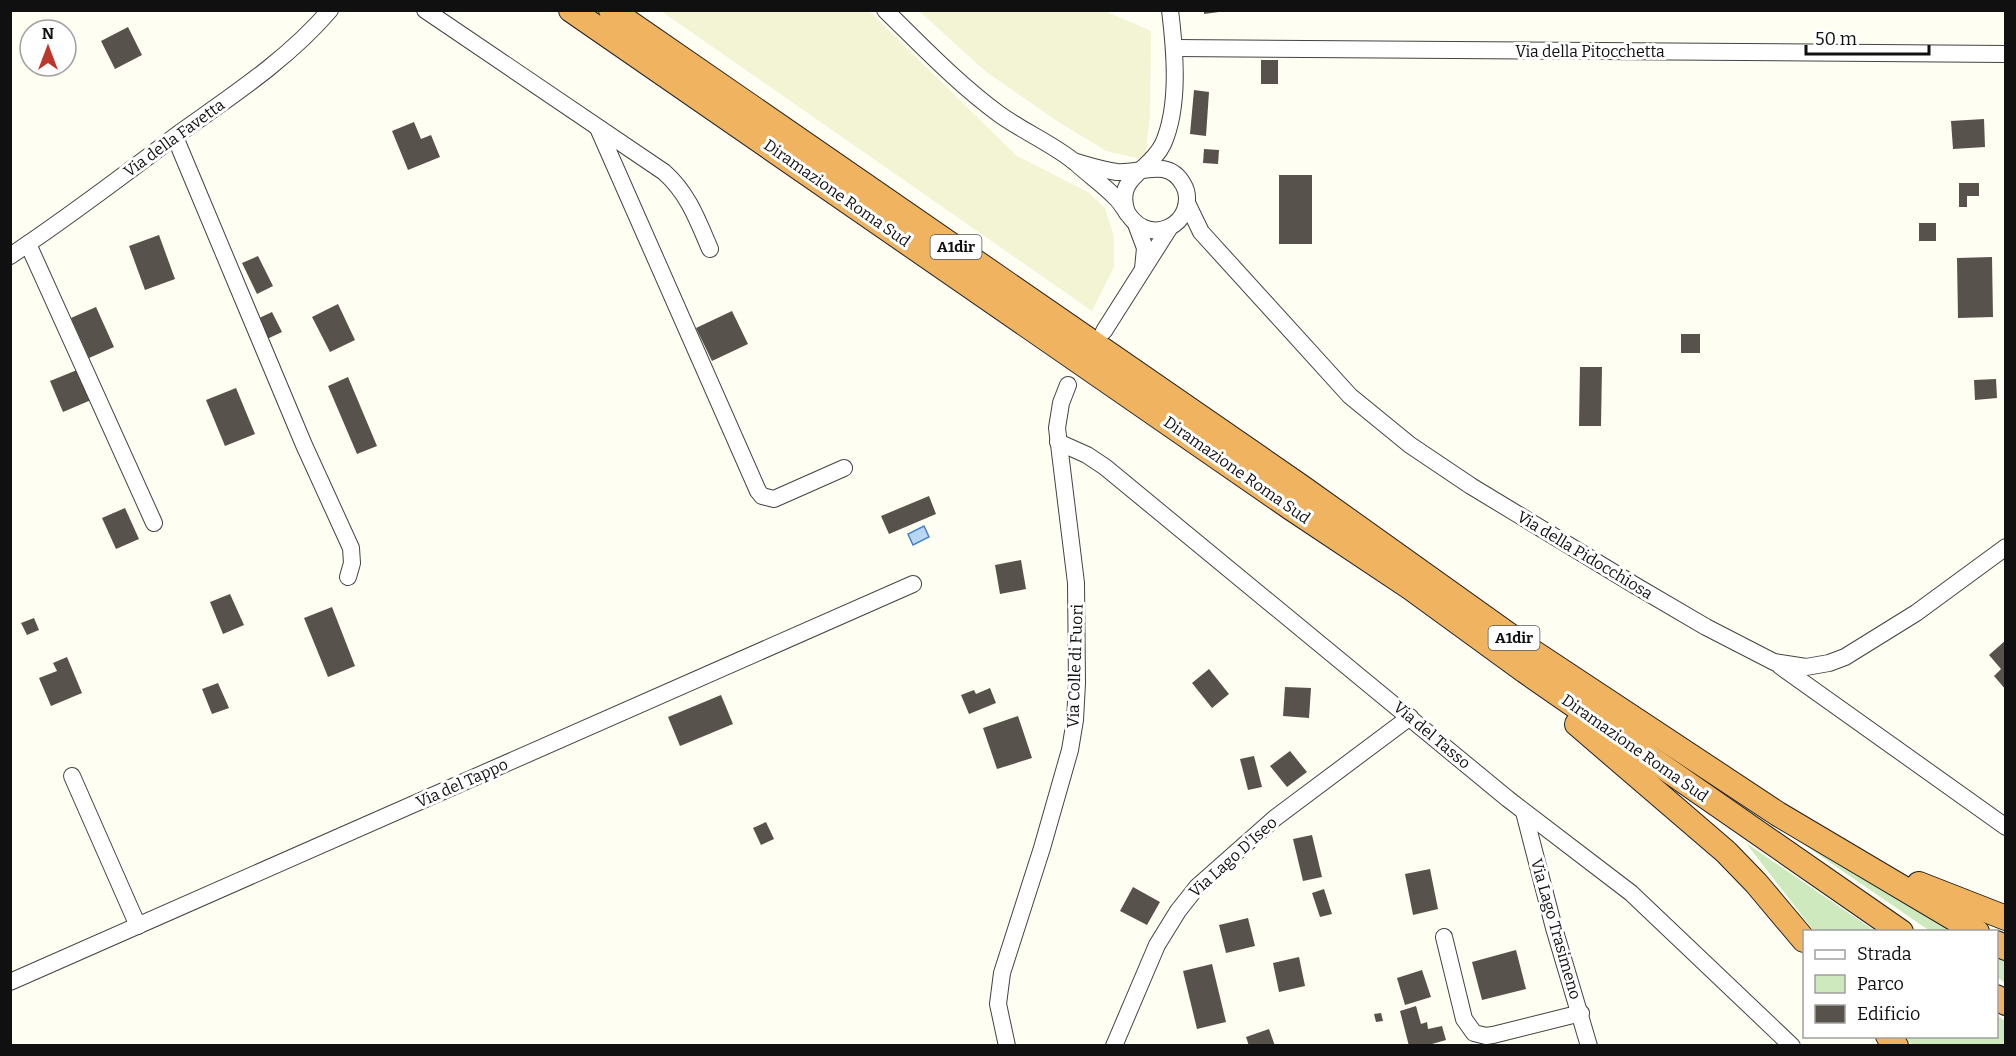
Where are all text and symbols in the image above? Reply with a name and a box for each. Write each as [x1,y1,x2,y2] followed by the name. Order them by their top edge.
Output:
[18,18,78,78] north arrow
[1806,18,1929,56] scale bar
[42,24,54,43] text: N
[1815,28,1857,50] text: 50 m
[1515,42,1665,61] street label: Via della Pitocchetta
[120,95,228,181] street label: Via della Favetta
[760,135,914,251] street label: Diramazione Roma Sud
[930,235,982,259] road number: A1dir
[1160,412,1314,528] street label: Diramazione Roma Sud
[1514,507,1657,603] street label: Via della Pidocchiosa
[1063,603,1087,728] street label: Via Colle di Fuori
[1488,626,1540,650] road number: A1dir
[1558,690,1712,806] street label: Diramazione Roma Sud
[1390,697,1474,773] street label: Via del Tasso
[413,754,511,812] street label: Via del Tappo
[1185,813,1281,901] street label: Via Lago D'Iseo
[1527,856,1585,1002] street label: Via Lago Trasimeno
[1803,930,1998,1038] legend
[1857,943,1912,965] text: Strada
[1857,973,1904,995] text: Parco
[1857,1003,1920,1025] text: Edificio

